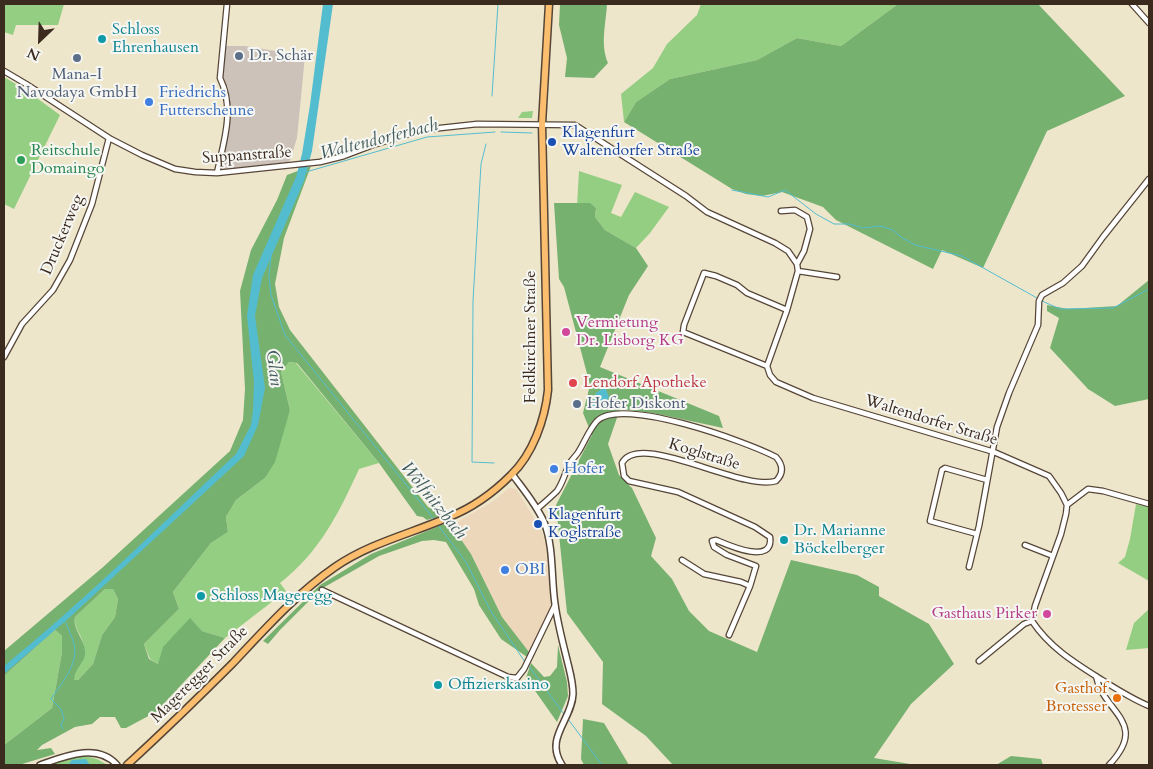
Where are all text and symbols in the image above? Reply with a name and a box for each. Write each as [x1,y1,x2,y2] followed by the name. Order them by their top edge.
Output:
[15,15,65,65] north arrow
[112,20,199,58] place label: Schloss Ehrenhausen
[96,33,108,45] marker: Schloss Ehrenhausen
[24,43,43,65] text: N
[249,46,313,66] place label: Dr. Schär
[233,50,245,62] marker: Dr. Schär
[71,52,83,64] marker: Mana-I Navodaya GmbH
[17,65,137,103] place label: Mana-I Navodaya GmbH
[159,83,254,121] place label: Friedrichs Futterscheune
[143,96,155,108] marker: Friedrichs Futterscheune
[318,115,440,165] water label: Waltendorferbach
[562,123,700,161] place label: Klagenfurt Waltendorfer Straße
[546,136,558,148] marker: Klagenfurt Waltendorfer Straße
[31,141,104,179] place label: Reitschule Domaingo
[202,143,292,169] street label: Suppanstraße
[15,154,27,166] marker: Reitschule Domaingo
[37,192,89,278] street label: Druckerweg
[521,270,541,404] street label: Feldkirchner Straße
[576,313,684,351] place label: Vermietung Dr. Lisborg KG
[560,326,572,338] marker: Vermietung Dr. Lisborg KG
[260,349,286,387] water label: Glan
[583,373,707,393] place label: Lendorf Apotheke
[567,377,579,389] marker: Lendorf Apotheke
[862,392,1000,450] street label: Waltendorfer Straße
[587,394,686,414] place label: Hofer Diskont
[571,398,583,410] marker: Hofer Diskont
[666,435,742,475] street label: Koglstraße
[395,458,471,544] water label: Wölfnitzbach
[564,459,604,479] place label: Hofer
[548,463,560,475] marker: Hofer
[548,505,622,543] place label: Klagenfurt Koglstraße
[532,518,544,530] marker: Klagenfurt Koglstraße
[794,521,886,559] place label: Dr. Marianne Böckelberger
[778,534,790,546] marker: Dr. Marianne Böckelberger
[515,560,545,580] place label: OBI
[499,564,511,576] marker: OBI
[211,586,332,606] place label: Schloss Mageregg
[195,590,207,602] marker: Schloss Mageregg
[931,604,1037,624] place label: Gasthaus Pirker
[1041,608,1053,620] marker: Gasthaus Pirker
[148,623,252,727] street label: Mageregger Straße
[448,675,549,695] place label: Offizierskasino
[432,679,444,691] marker: Offizierskasino
[1046,679,1107,717] place label: Gasthof Brotesser
[1111,692,1123,704] marker: Gasthof Brotesser

